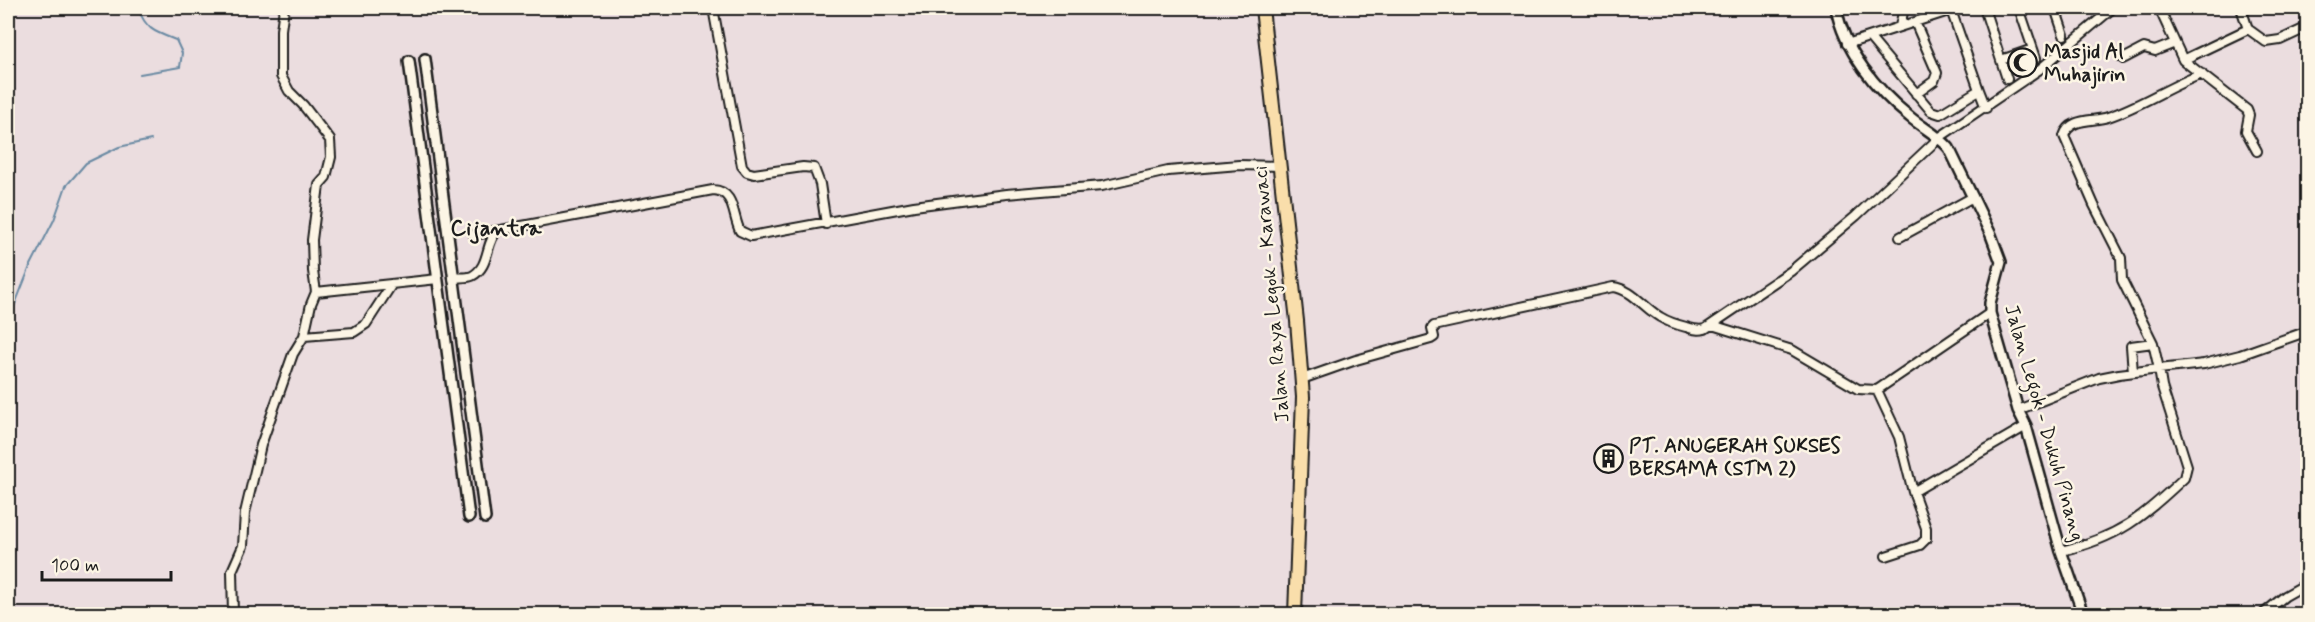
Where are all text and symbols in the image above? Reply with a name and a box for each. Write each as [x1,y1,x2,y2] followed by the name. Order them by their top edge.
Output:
[2044,39,2125,89] place label: Masjid Al Muhajirin
[2007,47,2039,79] mosque icon: Masjid Al Muhajirin
[1247,164,1297,424] street label: Jalan Raya Legok - Karawaci
[450,215,542,244] district label: Cijantra
[1995,302,2091,545] street label: Jalan Legok - Dukuh Pinang
[1629,433,1842,483] place label: PT. ANUGERAH SUKSES BERSAMA (STM 2)
[1592,442,1624,474] building icon: PT. ANUGERAH SUKSES BERSAMA (STM 2)
[42,544,171,582] scale bar
[51,554,99,578] text: 100 m

